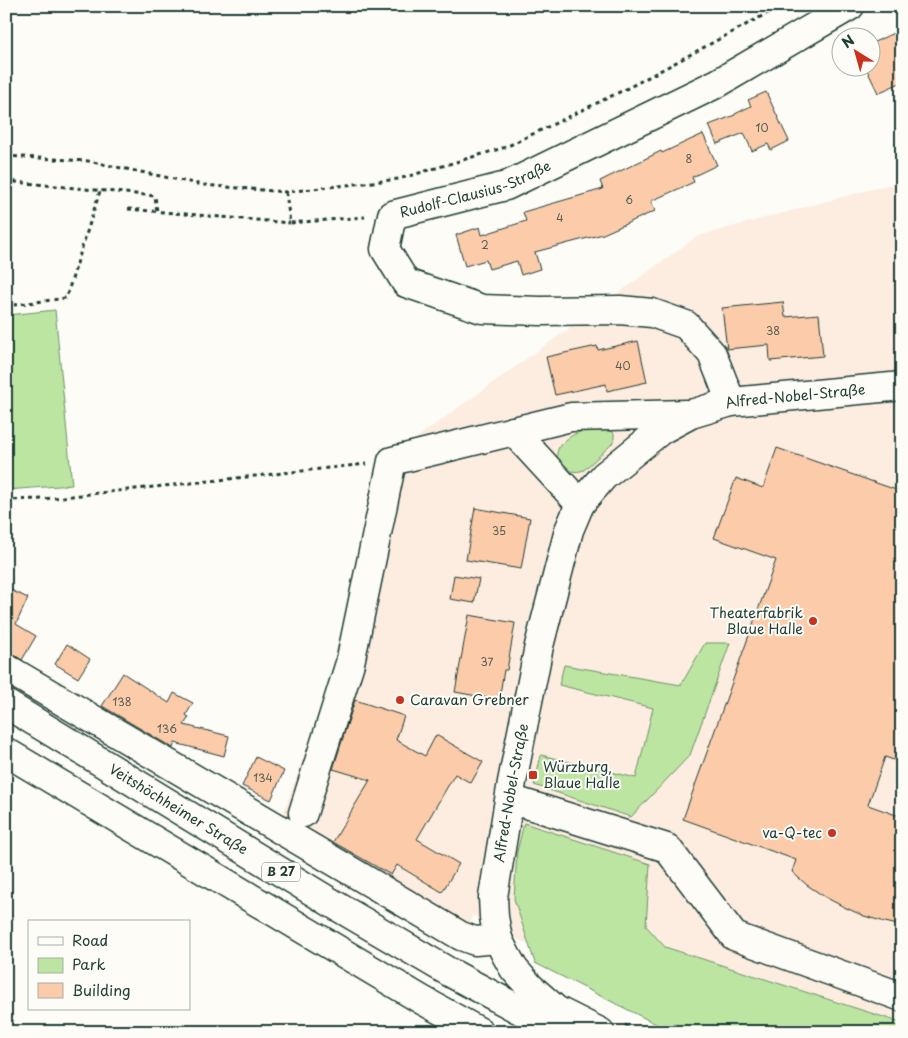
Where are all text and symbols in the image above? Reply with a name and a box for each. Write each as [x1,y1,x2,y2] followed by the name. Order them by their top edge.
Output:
[830,28,880,78] north arrow
[837,29,859,53] text: N
[756,119,768,136] house number: 10
[686,150,693,167] house number: 8
[397,155,554,223] street label: Rudolf-Clausius-Straße
[625,191,633,208] house number: 6
[556,209,564,226] house number: 4
[481,236,489,253] house number: 2
[766,322,780,339] house number: 38
[615,357,631,374] house number: 40
[722,378,866,413] street label: Alfred-Nobel-Straße
[492,522,506,539] house number: 35
[710,602,803,639] place label: Theaterfabrik Blaue Halle
[807,615,819,627] marker: Theaterfabrik Blaue Halle
[481,653,494,670] house number: 37
[410,689,529,710] place label: Caravan Grebner
[112,693,132,710] house number: 138
[394,694,406,706] marker: Caravan Grebner
[157,720,177,737] house number: 136
[488,722,533,864] street label: Alfred-Nobel-Straße
[543,756,620,793] place label: Würzburg, Blaue Halle
[105,758,252,859] street label: Veitshöchheimer Straße
[253,769,273,786] house number: 134
[527,769,539,781] marker: Würzburg, Blaue Halle
[762,822,822,843] place label: va-Q-tec
[826,827,838,839] marker: va-Q-tec
[262,862,300,882] road number: B 27
[28,920,190,1010] legend
[72,928,108,951] text: Road
[72,952,106,975] text: Park
[72,978,131,1001] text: Building

